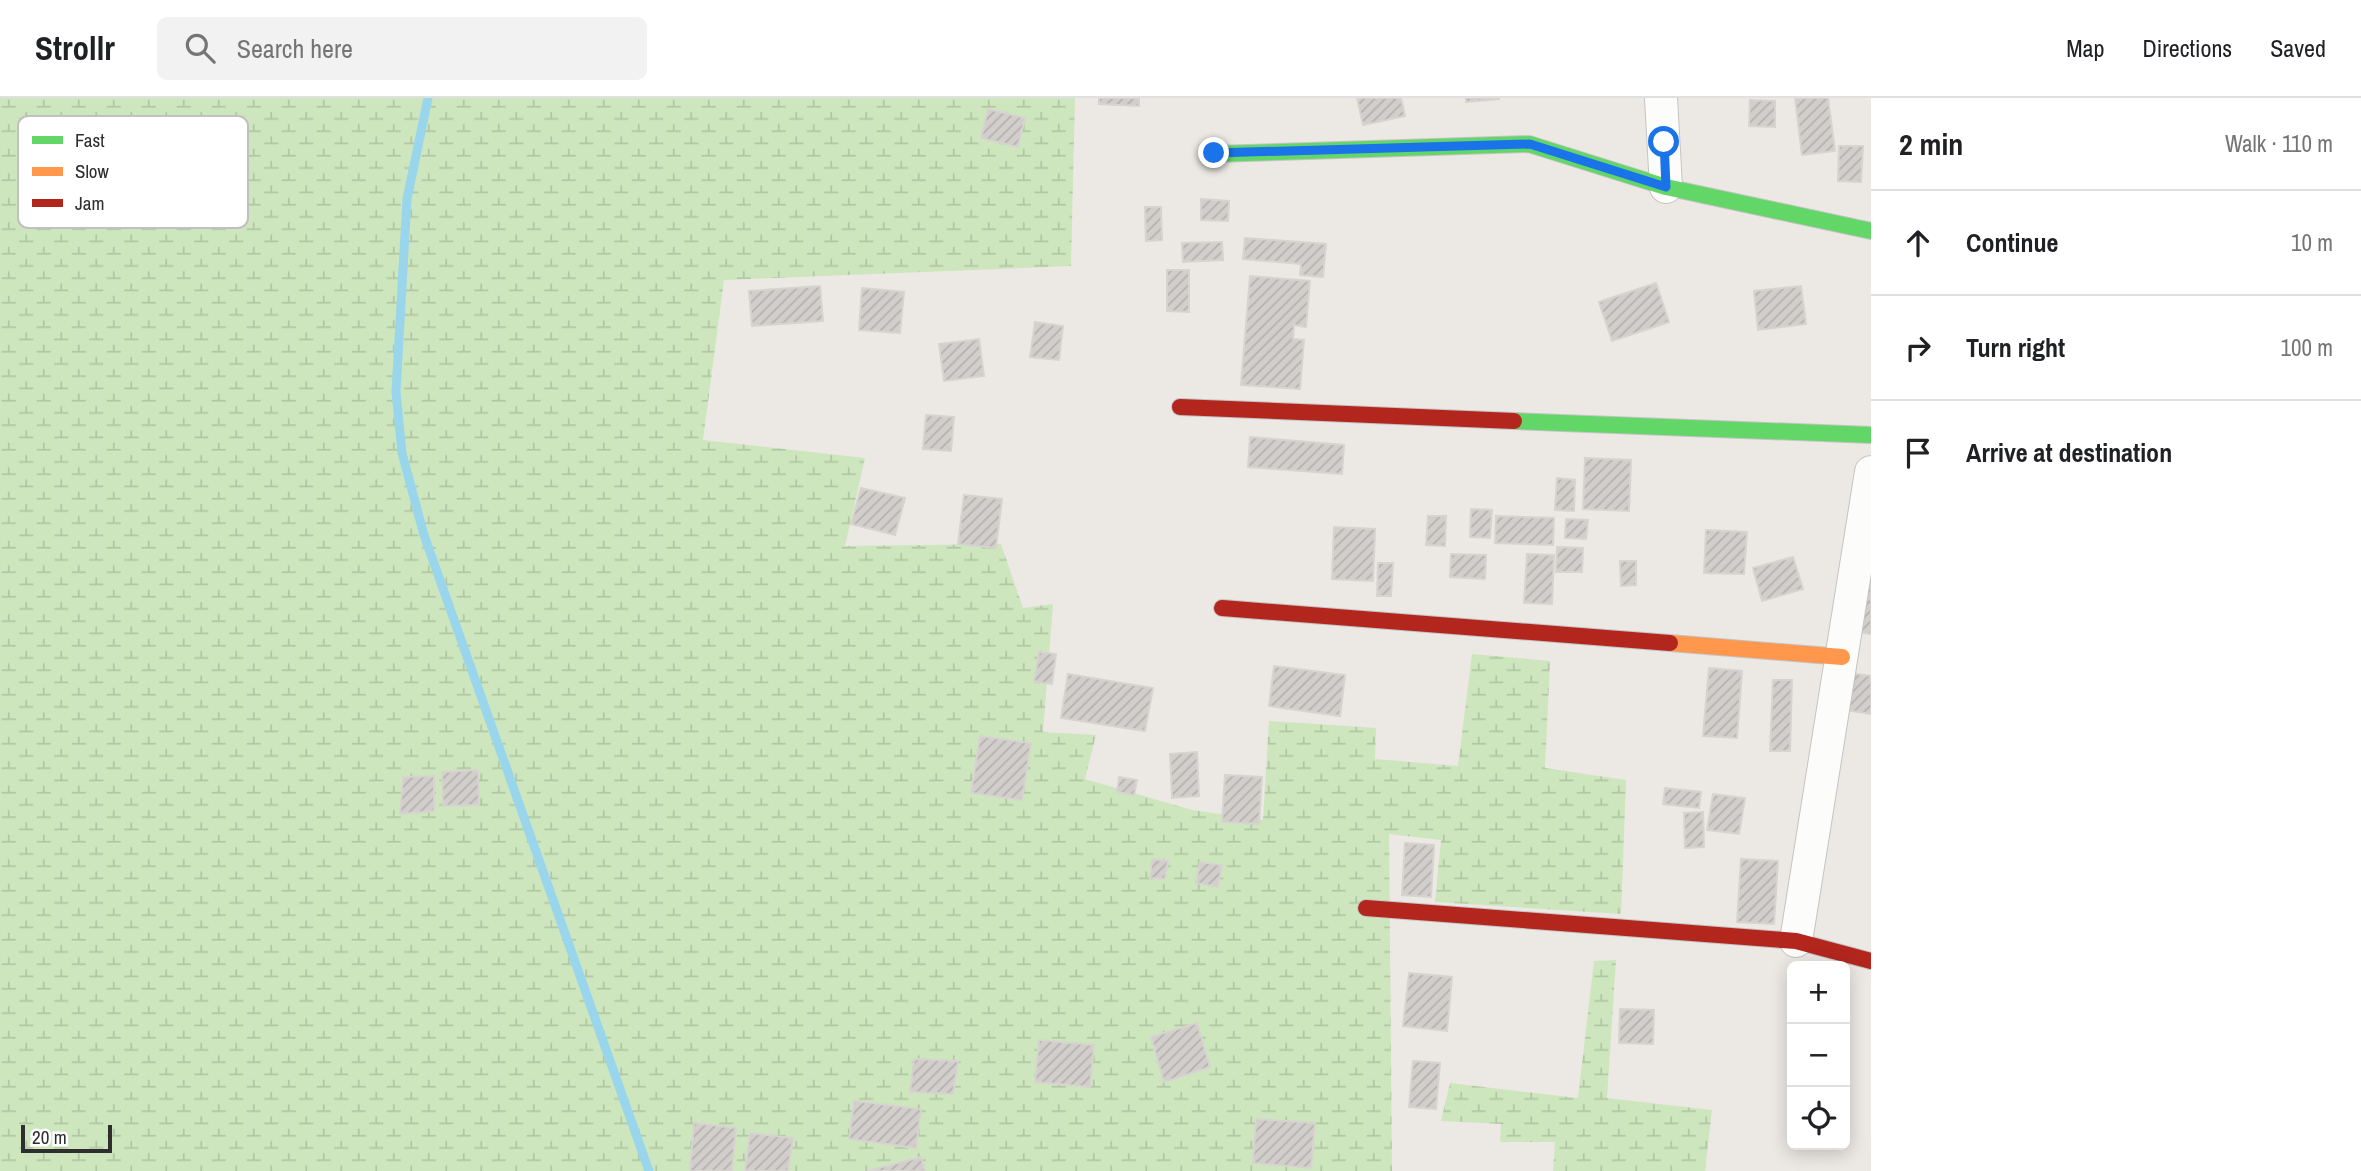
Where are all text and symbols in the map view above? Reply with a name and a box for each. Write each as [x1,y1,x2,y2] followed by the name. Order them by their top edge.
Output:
[157,17,647,80] search box
[35,26,115,70] text: Strollr
[181,29,219,67] icon: search
[237,31,353,66] text: Search here
[2066,32,2104,64] text: Map
[2142,32,2232,64] text: Directions
[2270,32,2326,64] text: Saved
[18,116,248,228] legend
[1899,124,1963,164] text: 2 min
[1648,126,1679,157] route start
[75,127,105,153] text: Fast
[2225,128,2333,159] text: Walk · 110 m
[1198,137,1229,168] route end
[75,158,110,184] text: Slow
[75,190,104,216] text: Jam
[1899,224,1937,262] icon: ahead
[1966,225,2058,260] text: Continue
[2291,227,2333,258] text: 10 m
[1899,329,1937,367] icon: right
[1966,330,2065,365] text: Turn right
[2281,332,2333,363] text: 100 m
[1899,434,1937,472] icon: arrive
[1966,435,2172,470] text: Arrive at destination
[1787,961,1850,1150] map controls
[1787,961,1850,1024] button: +
[1787,1024,1850,1087] button: −
[1787,1087,1850,1150] button: locate
[21,1122,112,1154] scale bar
[32,1124,67,1150] text: 20 m

